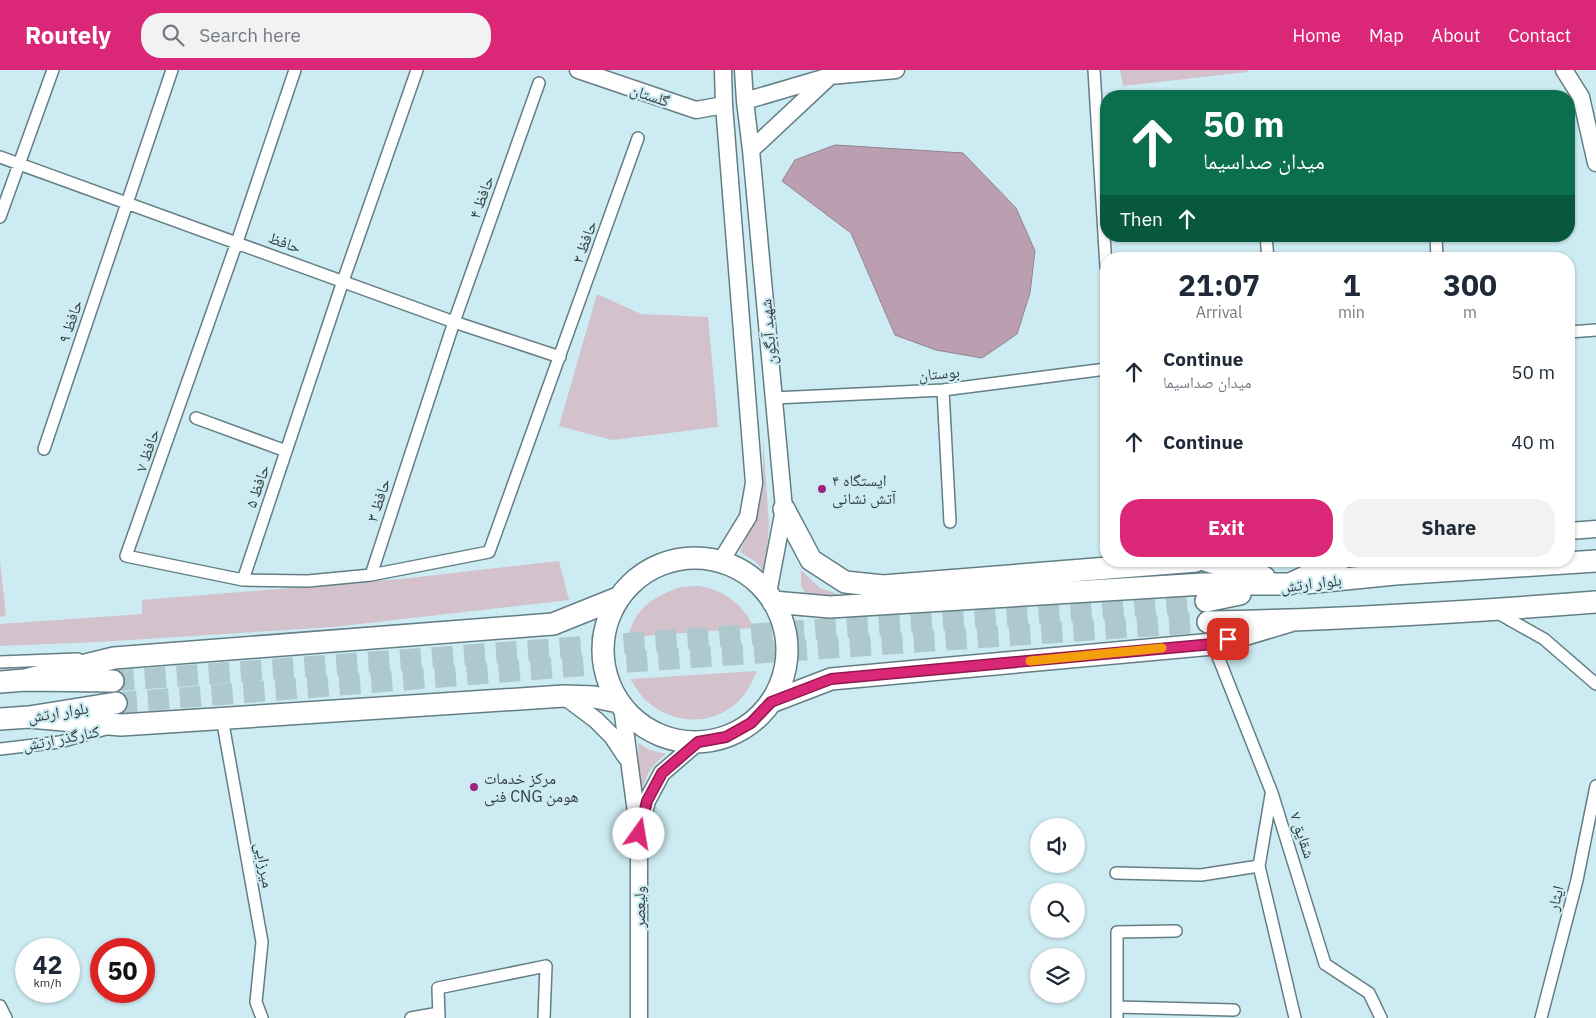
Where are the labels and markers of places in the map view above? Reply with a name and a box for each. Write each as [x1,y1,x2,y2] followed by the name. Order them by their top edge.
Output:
[832,470,897,509] place label: ایستگاه ۴ آتش نشانی
[816,483,828,495] marker: ایستگاه ۴ آتش نشانی
[1207,618,1249,660] pin
[484,768,579,807] place label: مرکز خدمات فنی CNG هومن
[468,781,480,793] marker: مرکز خدمات فنی CNG هومن

